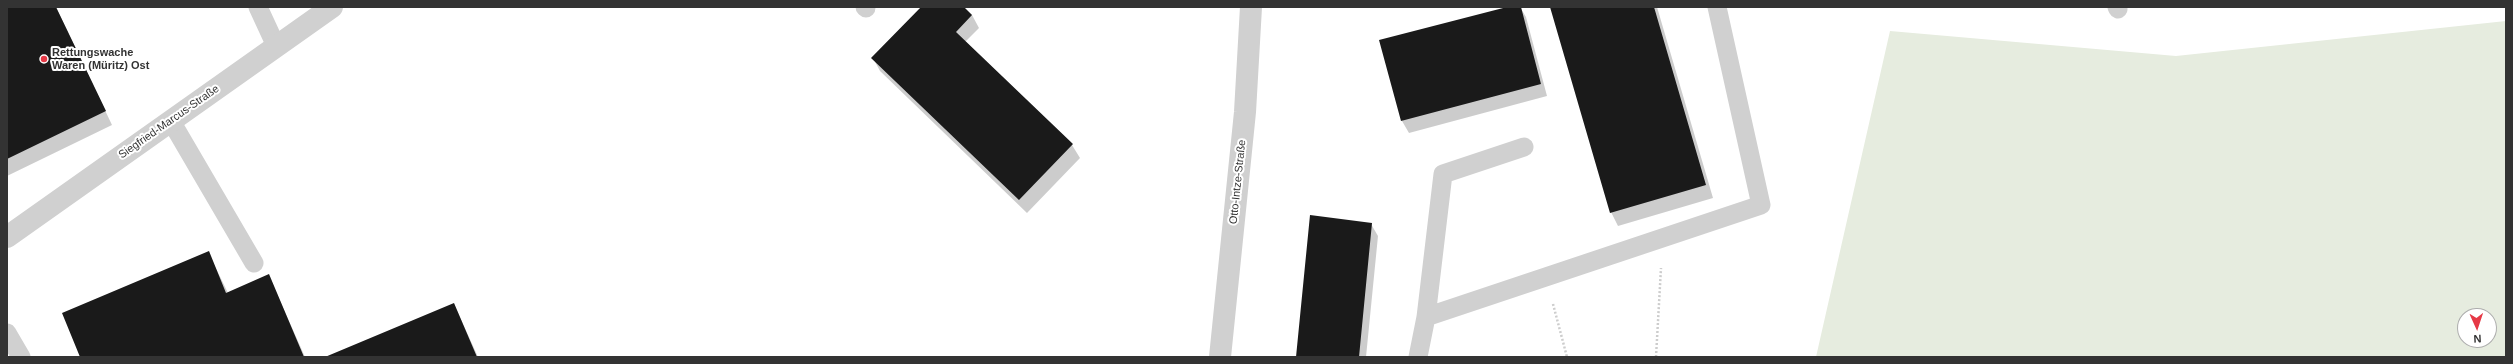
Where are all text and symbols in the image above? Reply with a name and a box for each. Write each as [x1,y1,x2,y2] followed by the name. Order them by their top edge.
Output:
[52,46,149,72] place label: Rettungswache Waren (Müritz) Ost
[39,54,49,64] marker: Rettungswache Waren (Müritz) Ost
[116,82,222,162] street label: Siegfried-Marcus-Straße
[1227,139,1249,225] street label: Otto-Intze-Straße
[2457,308,2497,348] north arrow
[2473,333,2482,345] text: N

